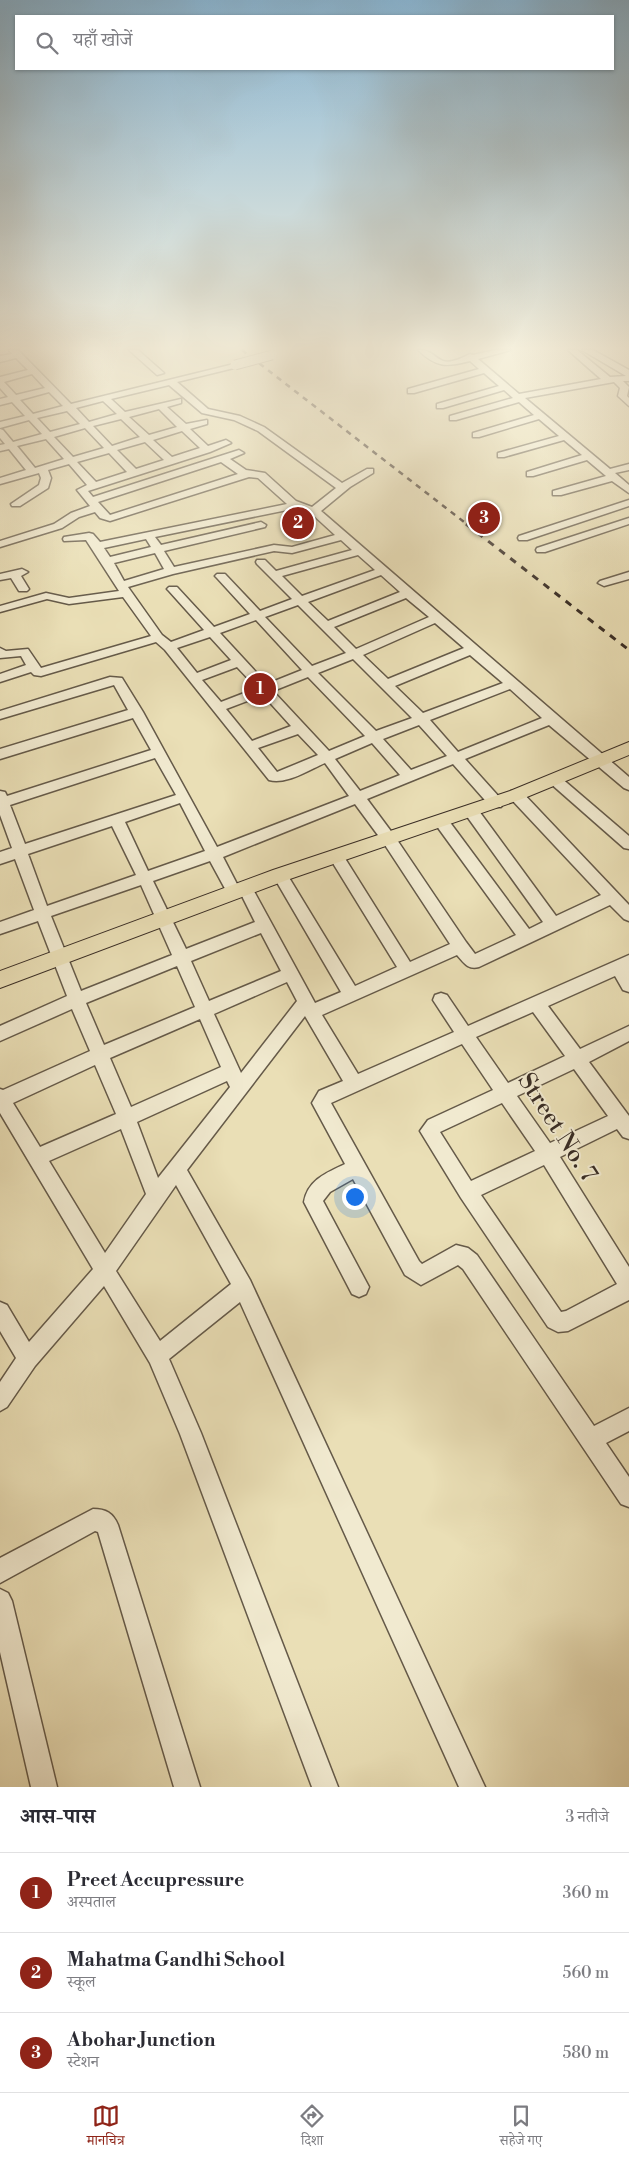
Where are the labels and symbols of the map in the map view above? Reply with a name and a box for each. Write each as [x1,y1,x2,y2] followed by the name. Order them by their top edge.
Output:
[468,499,500,537] pin: 3
[282,504,314,542] pin: 2
[244,670,276,708] pin: 1
[511,1067,603,1188] street label: Street No. 7
[342,1184,368,1210] your location

